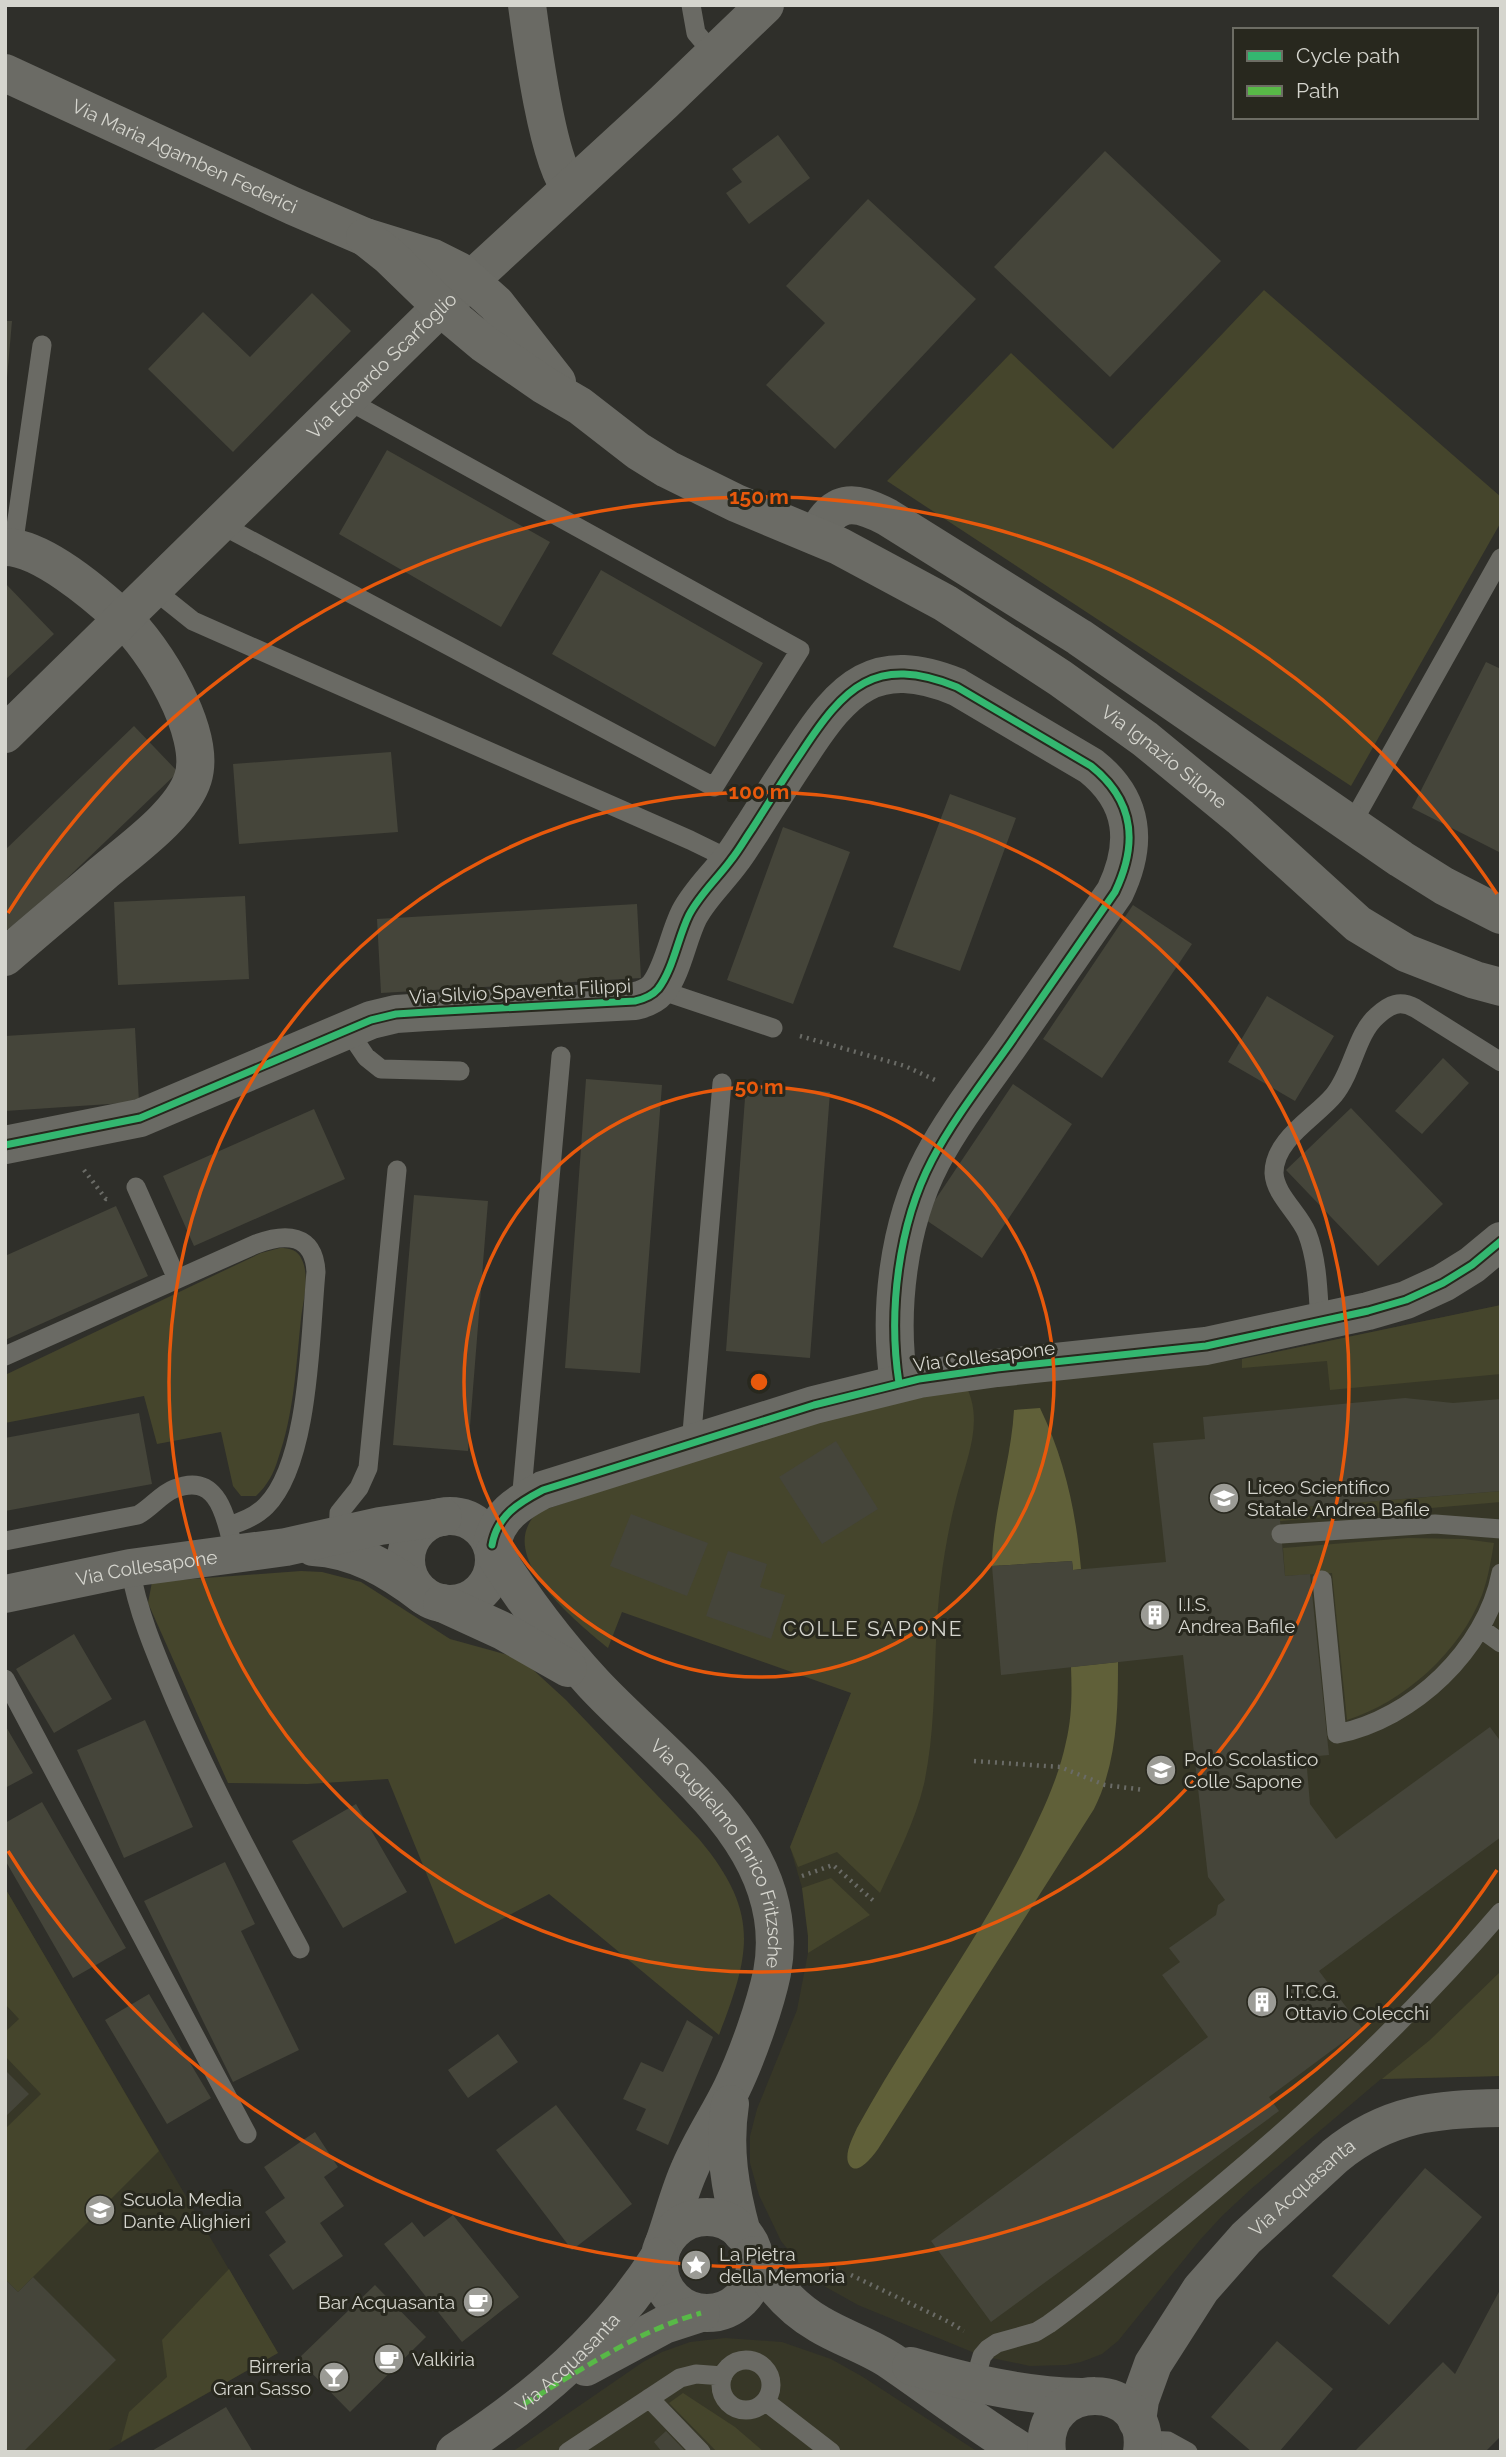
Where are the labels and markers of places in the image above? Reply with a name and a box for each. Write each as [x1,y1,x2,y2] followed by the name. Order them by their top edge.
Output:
[747,1370,771,1394] centre of rings
[1247,1476,1430,1520] place label: Liceo Scientifico Statale Andrea Bafile
[1207,1481,1241,1515] school or university icon: Liceo Scientifico Statale Andrea Bafile
[1178,1593,1295,1637] place label: I.I.S. Andrea Bafile
[1138,1598,1172,1632] building icon: I.I.S. Andrea Bafile
[1184,1748,1318,1792] place label: Polo Scolastico Colle Sapone
[1144,1753,1178,1787] school or university icon: Polo Scolastico Colle Sapone
[1285,1980,1429,2024] place label: I.T.C.G. Ottavio Colecchi
[1245,1985,1279,2019] building icon: I.T.C.G. Ottavio Colecchi
[123,2188,251,2232] place label: Scuola Media Dante Alighieri
[83,2193,117,2227] school or university icon: Scuola Media Dante Alighieri
[719,2243,845,2287] place label: La Pietra della Memoria
[679,2248,713,2282] place icon: La Pietra della Memoria
[461,2285,495,2319] cafe icon: Bar Acquasanta
[318,2291,455,2313] place label: Bar Acquasanta
[372,2342,406,2376] cafe icon: Valkiria
[412,2348,475,2370] place label: Valkiria
[213,2355,311,2399] place label: Birreria Gran Sasso
[317,2360,351,2394] bar icon: Birreria Gran Sasso

